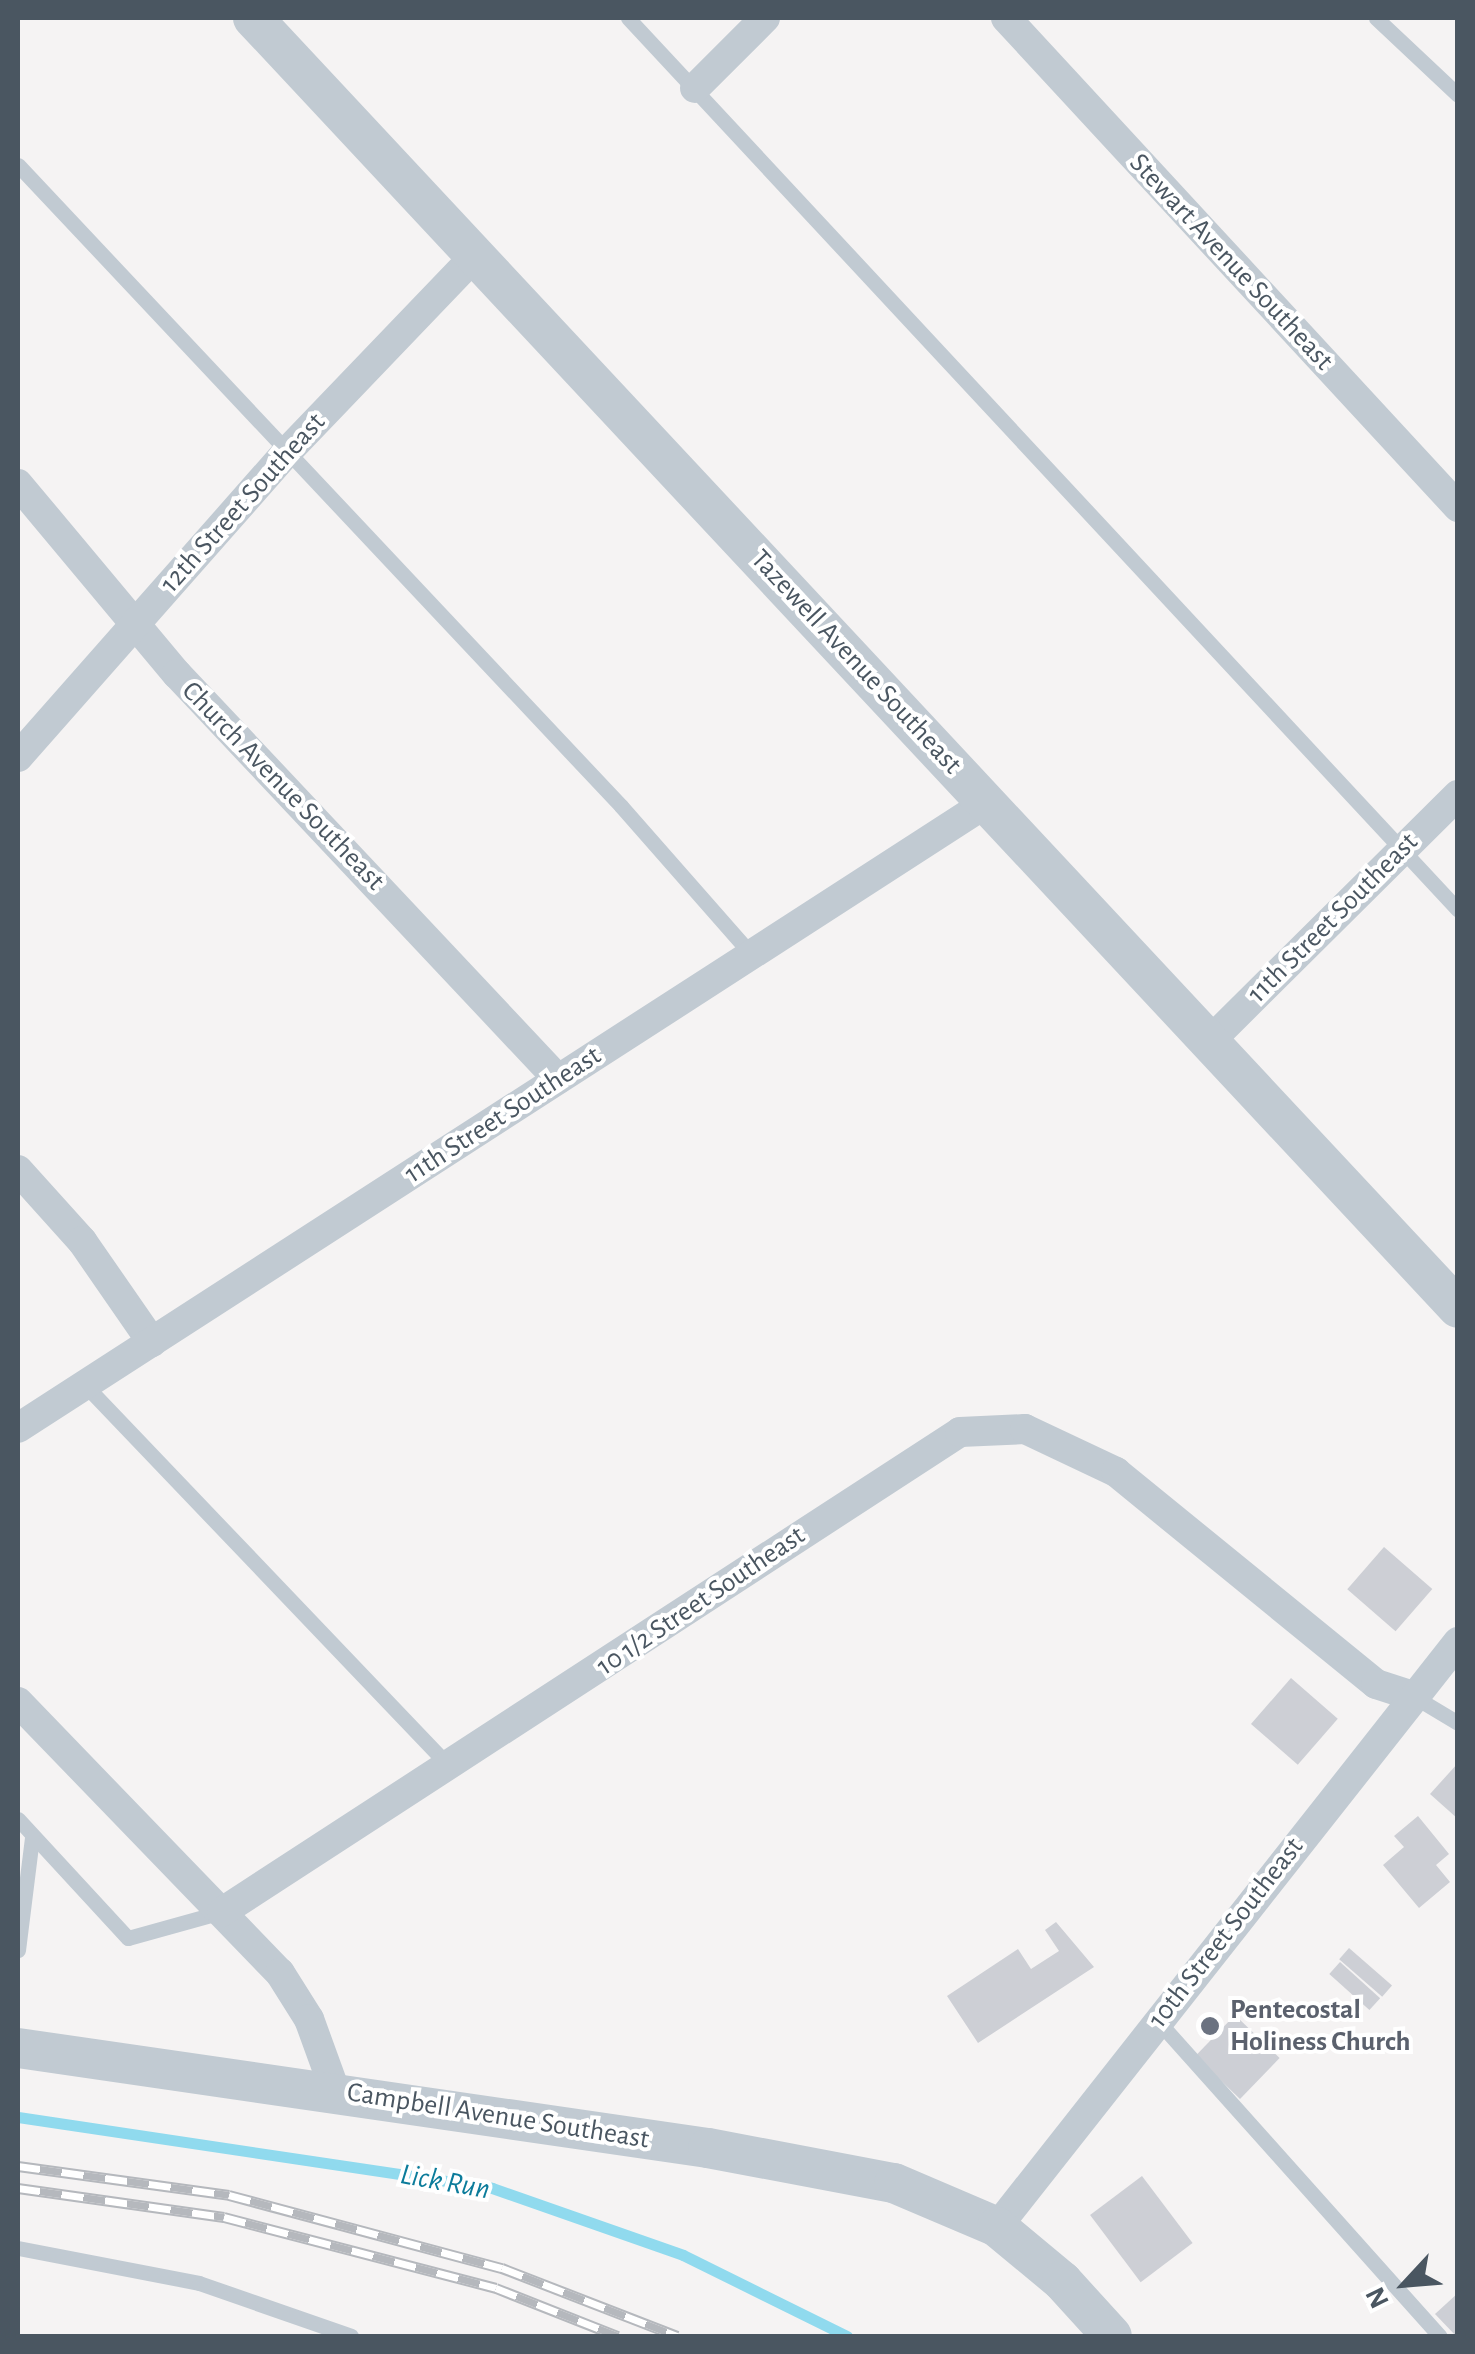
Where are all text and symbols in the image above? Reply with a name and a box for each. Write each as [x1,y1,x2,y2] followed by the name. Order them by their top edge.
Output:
[1122,147,1340,377] street label: Stewart Avenue Southeast
[153,406,333,600] street label: 12th Street Southeast
[743,543,969,781] street label: Tazewell Avenue Southeast
[174,674,392,898] street label: Church Avenue Southeast
[1241,826,1425,1010] street label: 11th Street Southeast
[399,1039,607,1191] street label: 11th Street Southeast
[591,1519,811,1683] street label: 10 1/2 Street Southeast
[1141,1831,1311,2035] street label: 10th Street Southeast
[1230,1993,1410,2059] place label: Pentecostal Holiness Church
[1199,2015,1221,2037] marker: Pentecostal Holiness Church
[345,2076,651,2156] street label: Campbell Avenue Southeast
[397,2156,493,2208] water label: Lick Run
[1355,2234,1455,2334] north arrow
[1361,2282,1395,2312] text: N

